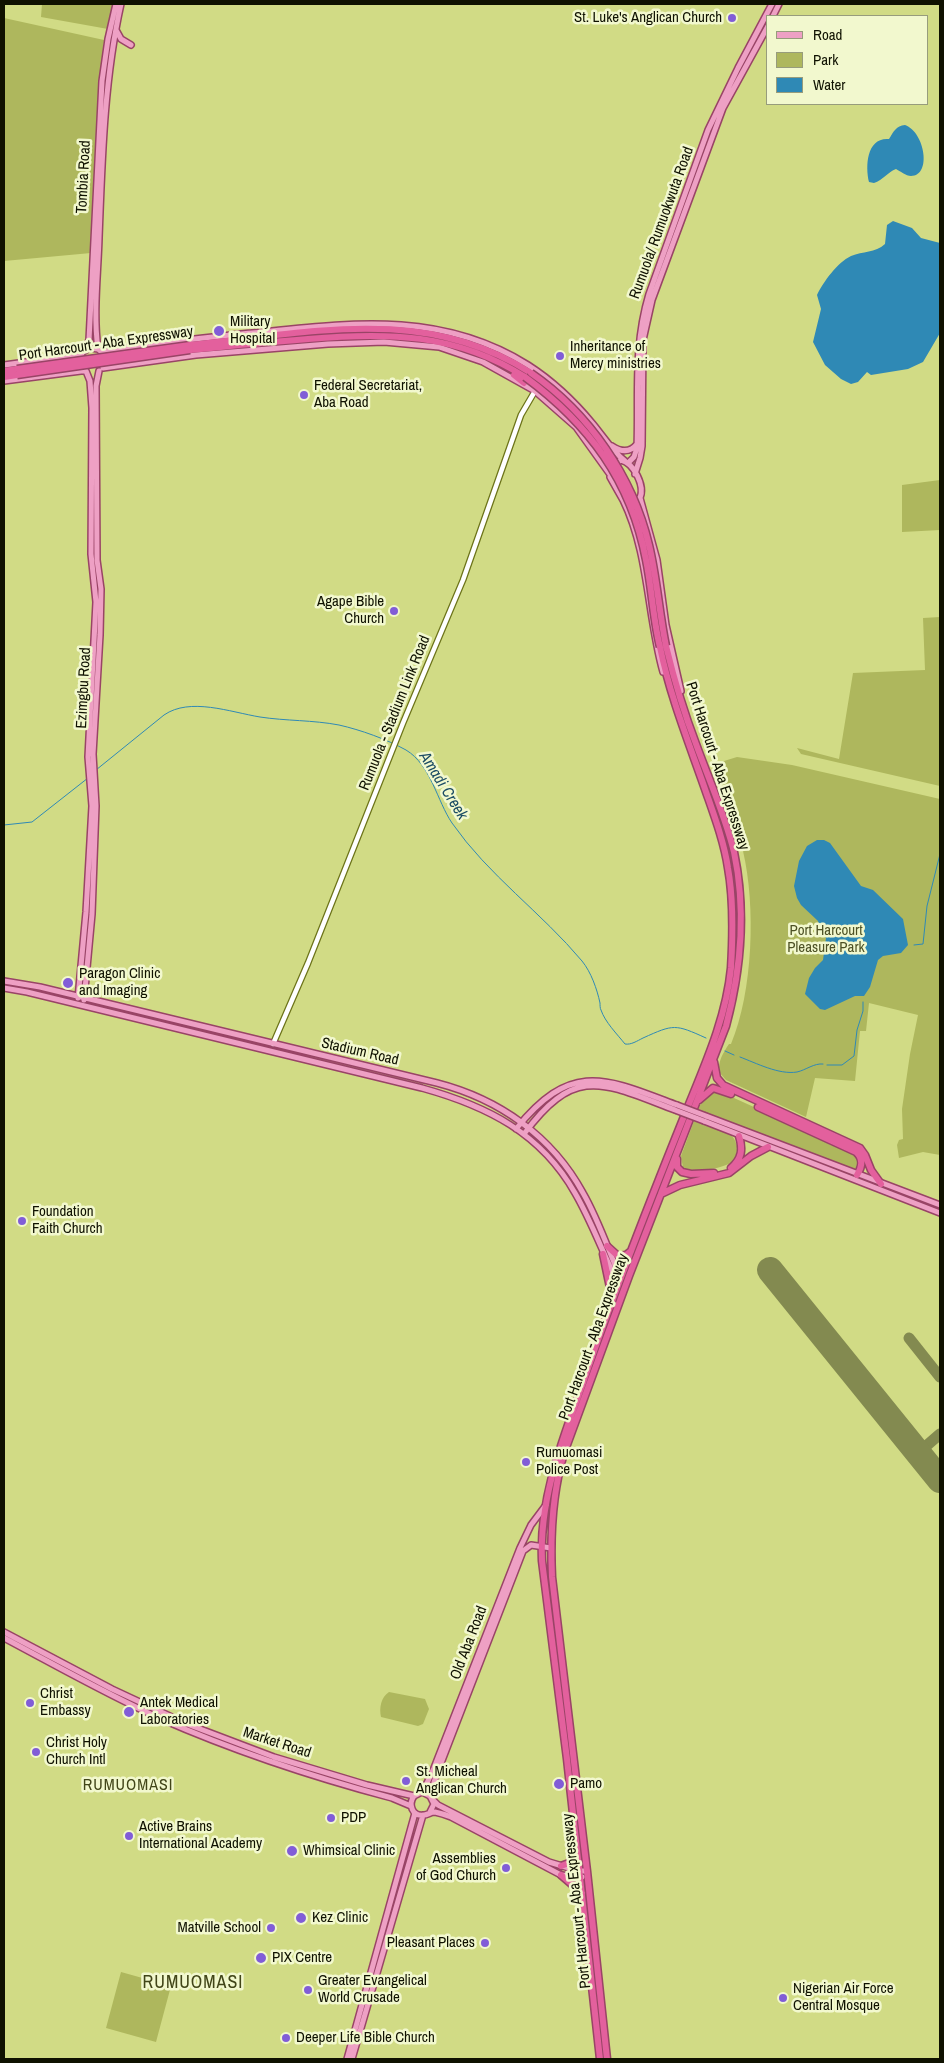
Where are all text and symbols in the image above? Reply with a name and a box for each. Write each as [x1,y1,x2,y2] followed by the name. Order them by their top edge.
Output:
[574,9,722,27] place label: St. Luke's Anglican Church
[726,12,738,24] marker: St. Luke's Anglican Church
[766,15,929,105] legend
[813,24,842,45] text: Road
[813,49,838,70] text: Park
[813,74,845,95] text: Water
[73,140,95,214] street label: Tombia Road
[626,144,698,302] street label: Rumuola/ Rumuokwuta Road
[230,313,275,348] place label: Military Hospital
[18,323,194,365] street label: Port Harcourt - Aba Expressway
[212,324,226,338] marker: Military Hospital
[570,338,661,373] place label: Inheritance of Mercy ministries
[554,350,566,362] marker: Inheritance of Mercy ministries
[314,377,422,412] place label: Federal Secretariat, Aba Road
[298,389,310,401] marker: Federal Secretariat, Aba Road
[317,593,384,628] place label: Agape Bible Church
[388,605,400,617] marker: Agape Bible Church
[356,633,434,793] street label: Rumuola - Stadium Link Road
[73,647,95,729] street label: Ezimgbu Road
[681,680,753,852] street label: Port Harcourt - Aba Expressway
[415,748,471,824] water label: Amadi Creek
[787,922,865,957] park label: Port Harcourt Pleasure Park
[79,965,160,1000] place label: Paragon Clinic and Imaging
[61,976,75,990] marker: Paragon Clinic and Imaging
[320,1034,400,1070] street label: Stadium Road
[32,1203,102,1238] place label: Foundation Faith Church
[16,1215,28,1227] marker: Foundation Faith Church
[555,1251,633,1423] street label: Port Harcourt - Aba Expressway
[536,1444,602,1479] place label: Rumuomasi Police Post
[520,1456,532,1468] marker: Rumuomasi Police Post
[447,1604,491,1682] street label: Old Aba Road
[40,1685,91,1720] place label: Christ Embassy
[140,1694,218,1729] place label: Antek Medical Laboratories
[24,1697,36,1709] marker: Christ Embassy
[122,1705,136,1719] marker: Antek Medical Laboratories
[241,1724,313,1762] street label: Market Road
[46,1734,107,1769] place label: Christ Holy Church Intl
[30,1746,42,1758] marker: Christ Holy Church Intl
[416,1763,507,1798] place label: St. Micheal Anglican Church
[400,1775,412,1787] marker: St. Micheal Anglican Church
[570,1775,602,1793] place label: Pamo
[82,1776,174,1796] district label: RUMUOMASI
[552,1777,566,1791] marker: Pamo
[341,1809,366,1827] place label: PDP
[325,1812,337,1824] marker: PDP
[559,1813,595,1989] street label: Port Harcourt - Aba Expressway
[139,1818,262,1853] place label: Active Brains International Academy
[123,1830,135,1842] marker: Active Brains International Academy
[303,1842,395,1860] place label: Whimsical Clinic
[285,1844,299,1858] marker: Whimsical Clinic
[416,1850,496,1885] place label: Assemblies of God Church
[500,1862,512,1874] marker: Assemblies of God Church
[312,1909,368,1927] place label: Kez Clinic
[294,1911,308,1925] marker: Kez Clinic
[178,1919,261,1937] place label: Matville School
[265,1922,277,1934] marker: Matville School
[387,1934,475,1952] place label: Pleasant Places
[479,1937,491,1949] marker: Pleasant Places
[272,1949,332,1967] place label: PIX Centre
[254,1951,268,1965] marker: PIX Centre
[141,1972,245,1994] district label: RUMUOMASI
[318,1972,427,2007] place label: Greater Evangelical World Crusade
[793,1980,894,2015] place label: Nigerian Air Force Central Mosque
[302,1984,314,1996] marker: Greater Evangelical World Crusade
[777,1992,789,2004] marker: Nigerian Air Force Central Mosque
[296,2029,435,2047] place label: Deeper Life Bible Church
[280,2032,292,2044] marker: Deeper Life Bible Church

